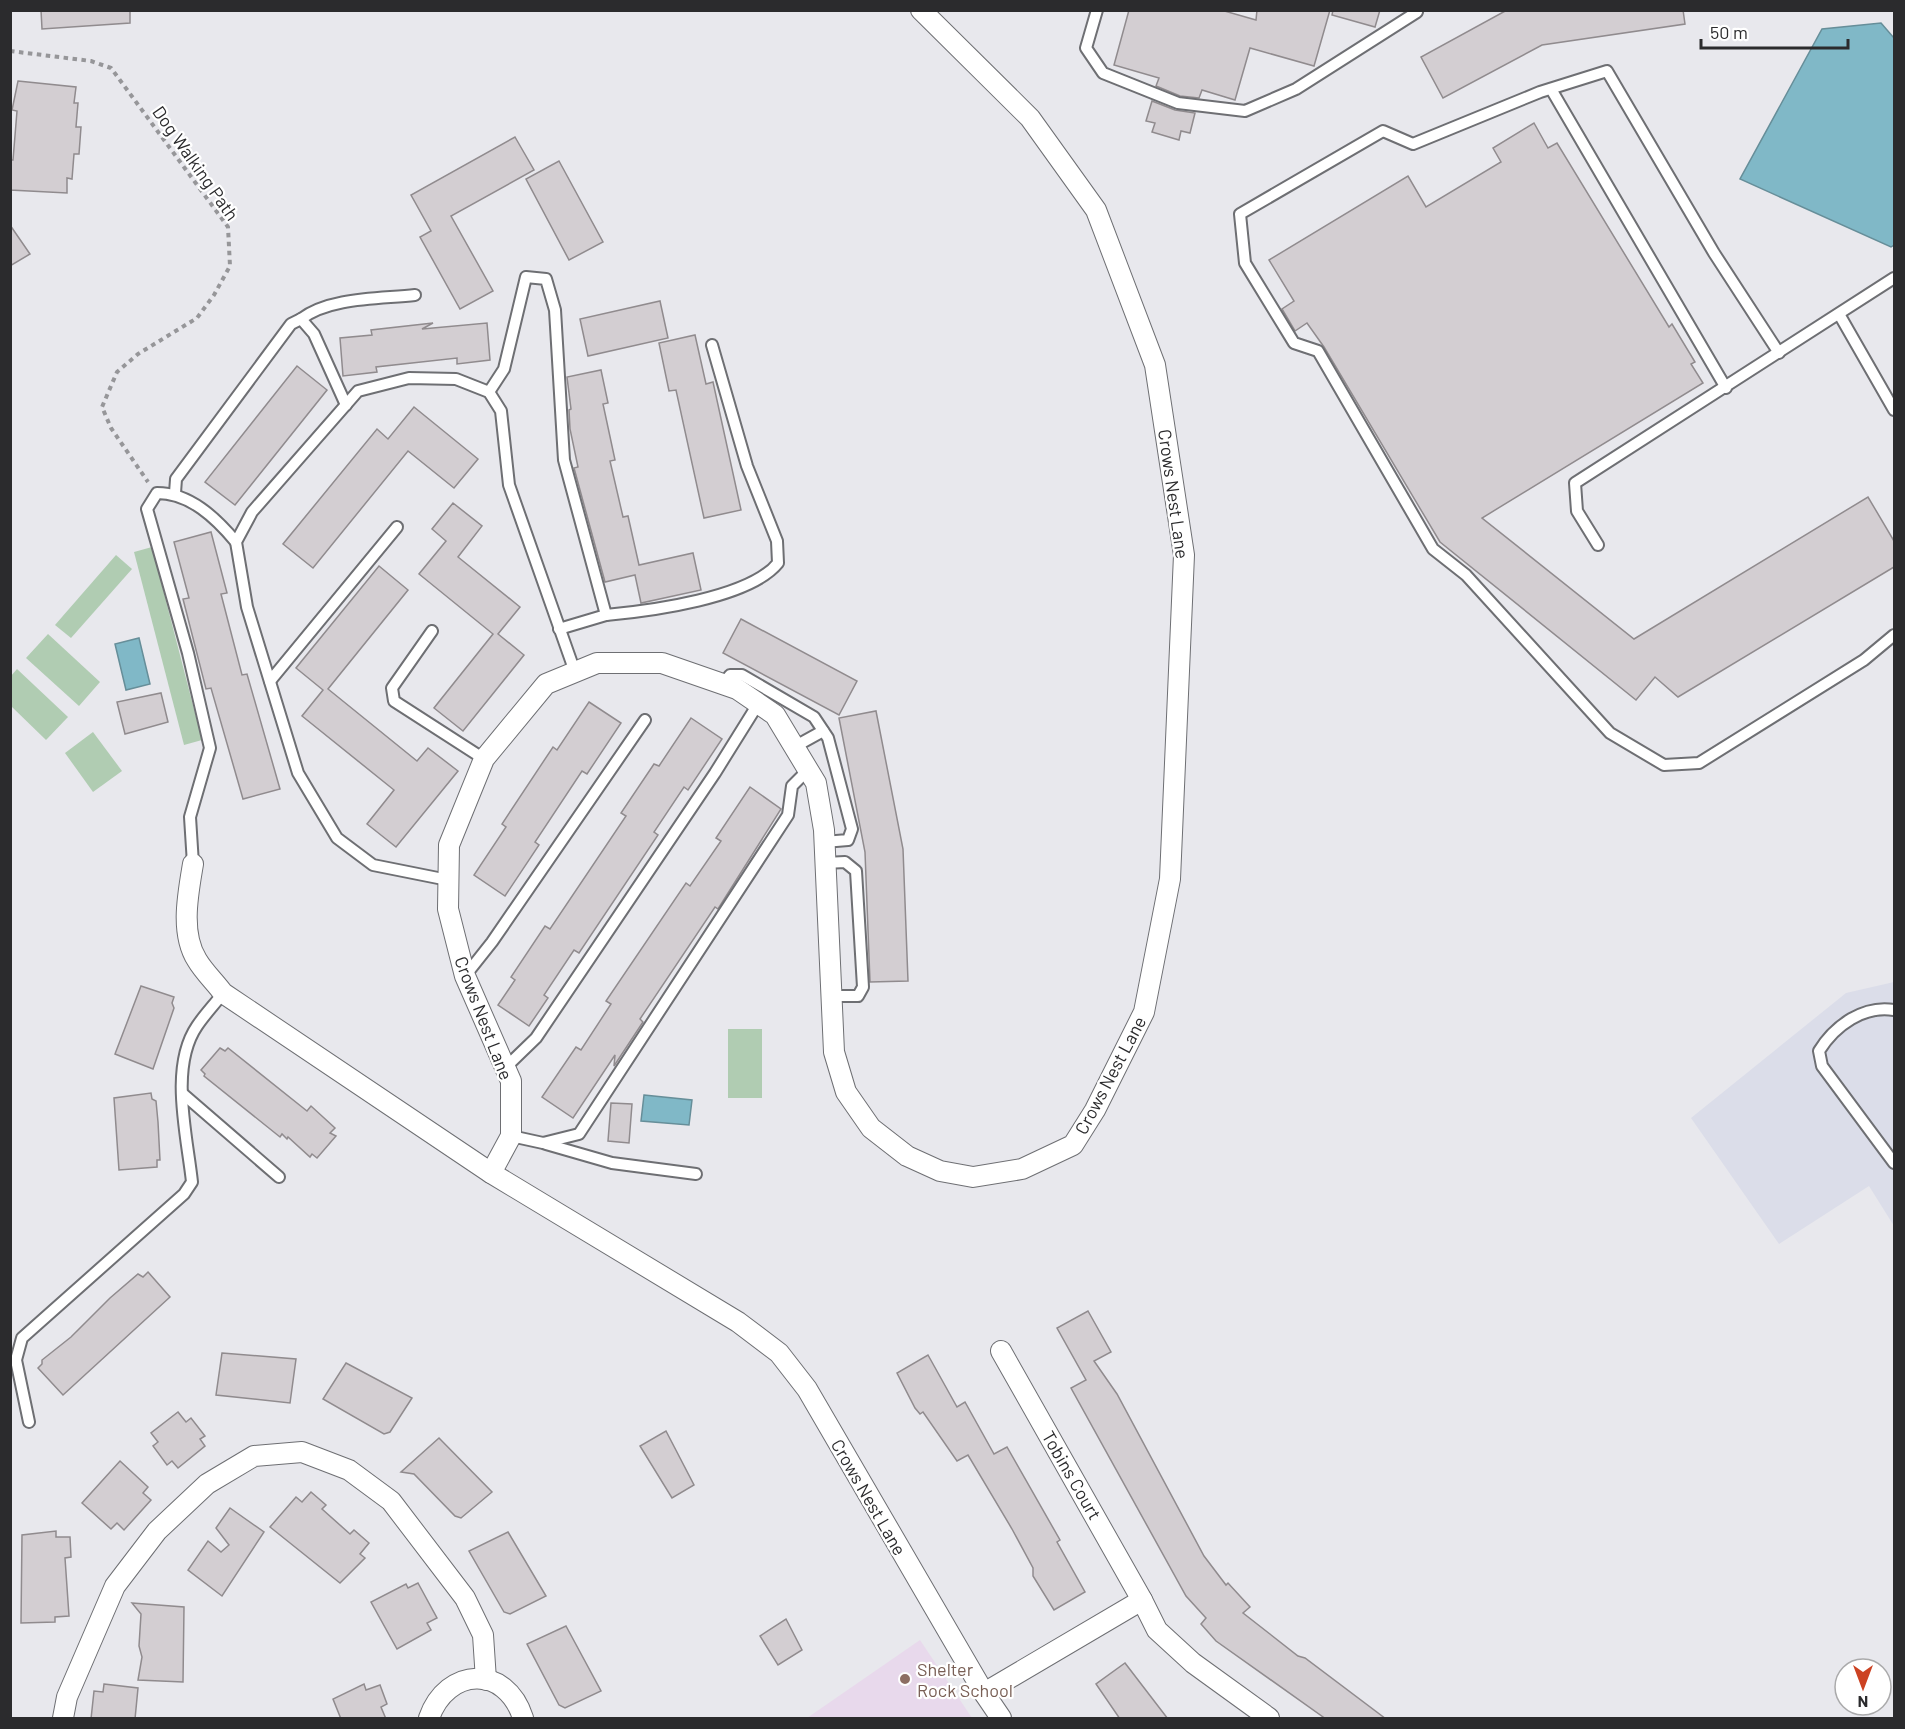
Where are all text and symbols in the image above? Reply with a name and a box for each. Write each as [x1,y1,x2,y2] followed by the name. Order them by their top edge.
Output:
[1701,12,1848,50] scale bar
[1710,21,1748,43] text: 50 m
[148,101,244,225] street label: Dog Walking Path
[1154,428,1194,560] street label: Crows Nest Lane
[450,953,518,1083] street label: Crows Nest Lane
[1070,1012,1150,1138] street label: Crows Nest Lane
[1038,1427,1106,1523] street label: Tobins Court
[827,1435,911,1559] street label: Crows Nest Lane
[1833,1657,1893,1717] north arrow
[917,1658,1013,1701] place label: Shelter Rock School
[898,1672,912,1686] marker: Shelter Rock School
[1858,1693,1868,1712] text: N

